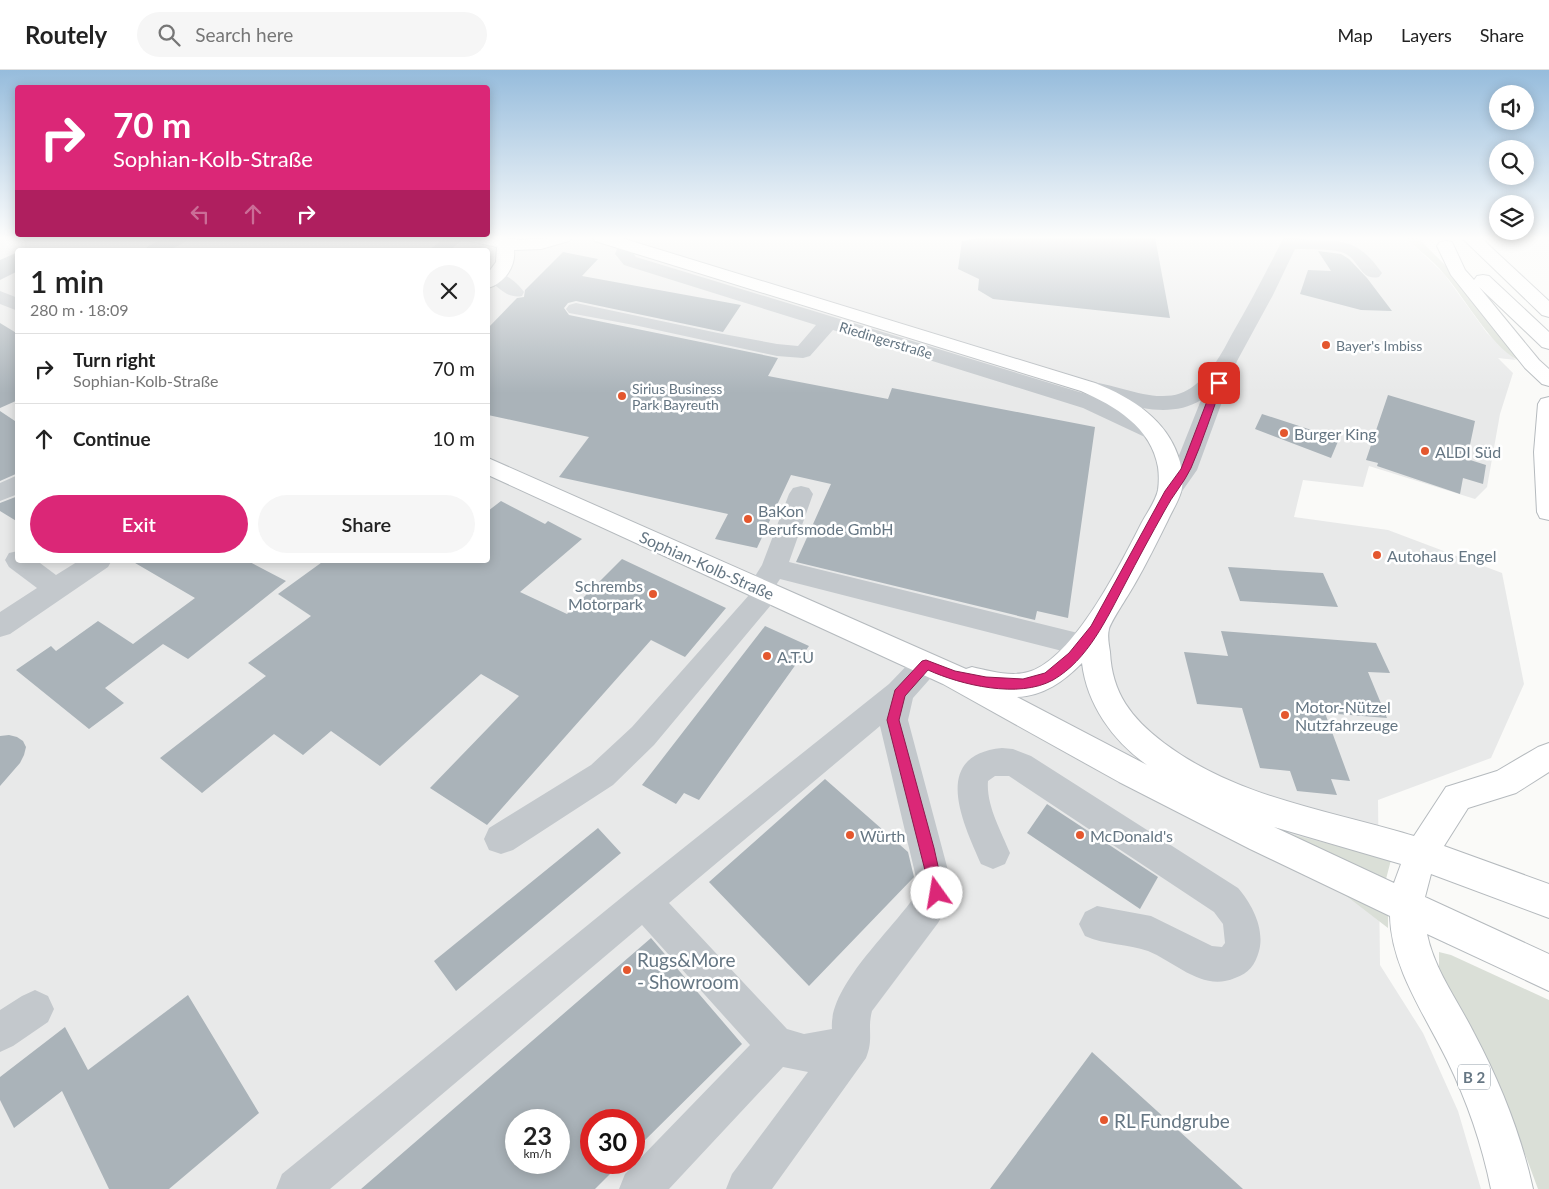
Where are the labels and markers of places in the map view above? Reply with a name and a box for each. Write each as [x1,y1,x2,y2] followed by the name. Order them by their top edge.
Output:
[1336,337,1422,354] place label: Bayer's Imbiss
[1320,339,1332,351] marker: Bayer's Imbiss
[1198,362,1240,404] pin
[632,380,722,413] place label: Sirius Business Park Bayreuth
[616,390,628,402] marker: Sirius Business Park Bayreuth
[1294,424,1377,443] place label: Burger King
[1278,427,1290,439] marker: Burger King
[1435,442,1501,461] place label: ALDI Süd
[1419,445,1431,457] marker: ALDI Süd
[758,501,893,538] place label: BaKon Berufsmode GmbH
[742,513,754,525] marker: BaKon Berufsmode GmbH
[1387,546,1497,565] place label: Autohaus Engel
[1371,549,1383,561] marker: Autohaus Engel
[568,576,644,613] place label: Schrembs Motorpark
[647,588,659,600] marker: Schrembs Motorpark
[777,647,814,666] place label: A.T.U
[761,650,773,662] marker: A.T.U
[1295,697,1398,734] place label: Motor-Nützel Nutzfahrzeuge
[1279,709,1291,721] marker: Motor-Nützel Nutzfahrzeuge
[860,826,905,845] place label: Würth
[1090,826,1173,845] place label: McDonald's
[844,829,856,841] marker: Würth
[1074,829,1086,841] marker: McDonald's
[637,948,739,993] place label: Rugs&More - Showroom
[621,964,633,976] marker: Rugs&More - Showroom
[1114,1109,1230,1132] place label: RL Fundgrube
[1098,1114,1110,1126] marker: RL Fundgrube

